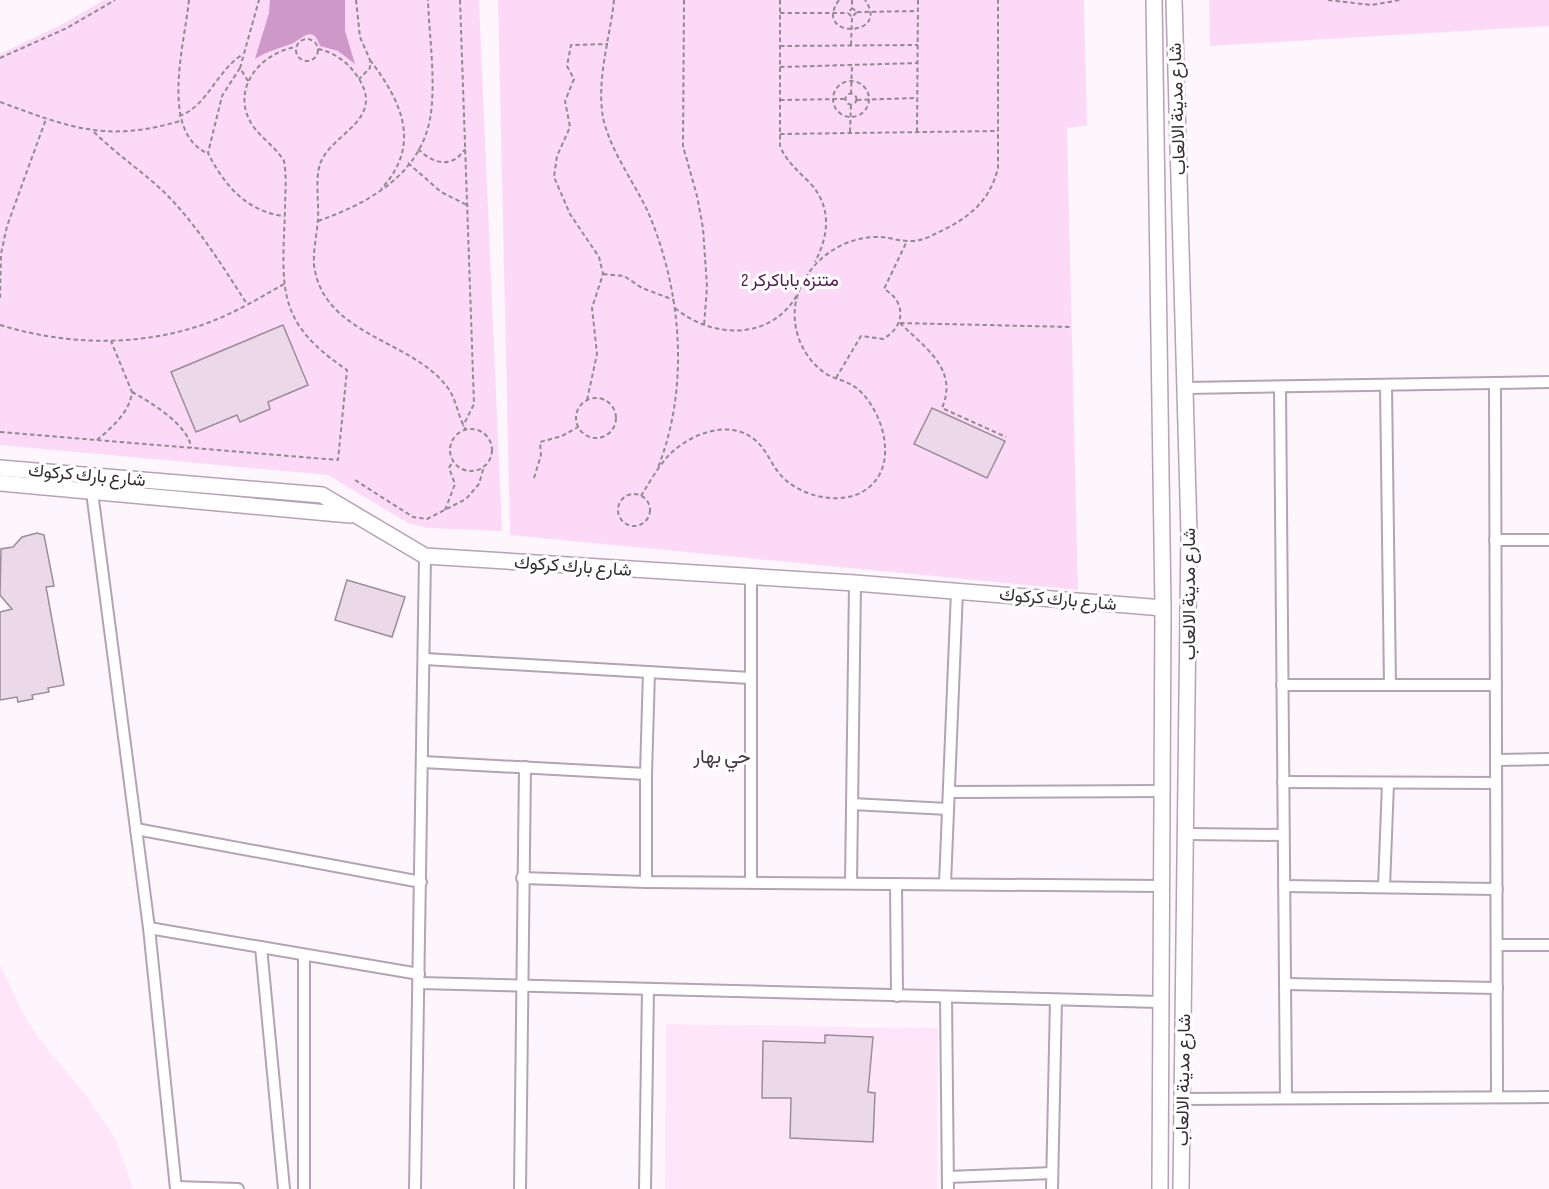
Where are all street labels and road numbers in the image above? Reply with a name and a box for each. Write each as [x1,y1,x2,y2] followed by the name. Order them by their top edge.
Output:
[1165,42,1191,176] street label: شارع مدينة الالعاب
[27,460,147,492] street label: شارع بارك كركوك
[1179,528,1201,660] street label: شارع مدينة الالعاب
[513,552,632,582] street label: شارع بارك كركوك
[998,584,1118,616] street label: شارع بارك كركوك
[1172,1014,1196,1146] street label: شارع مدينة الالعاب

